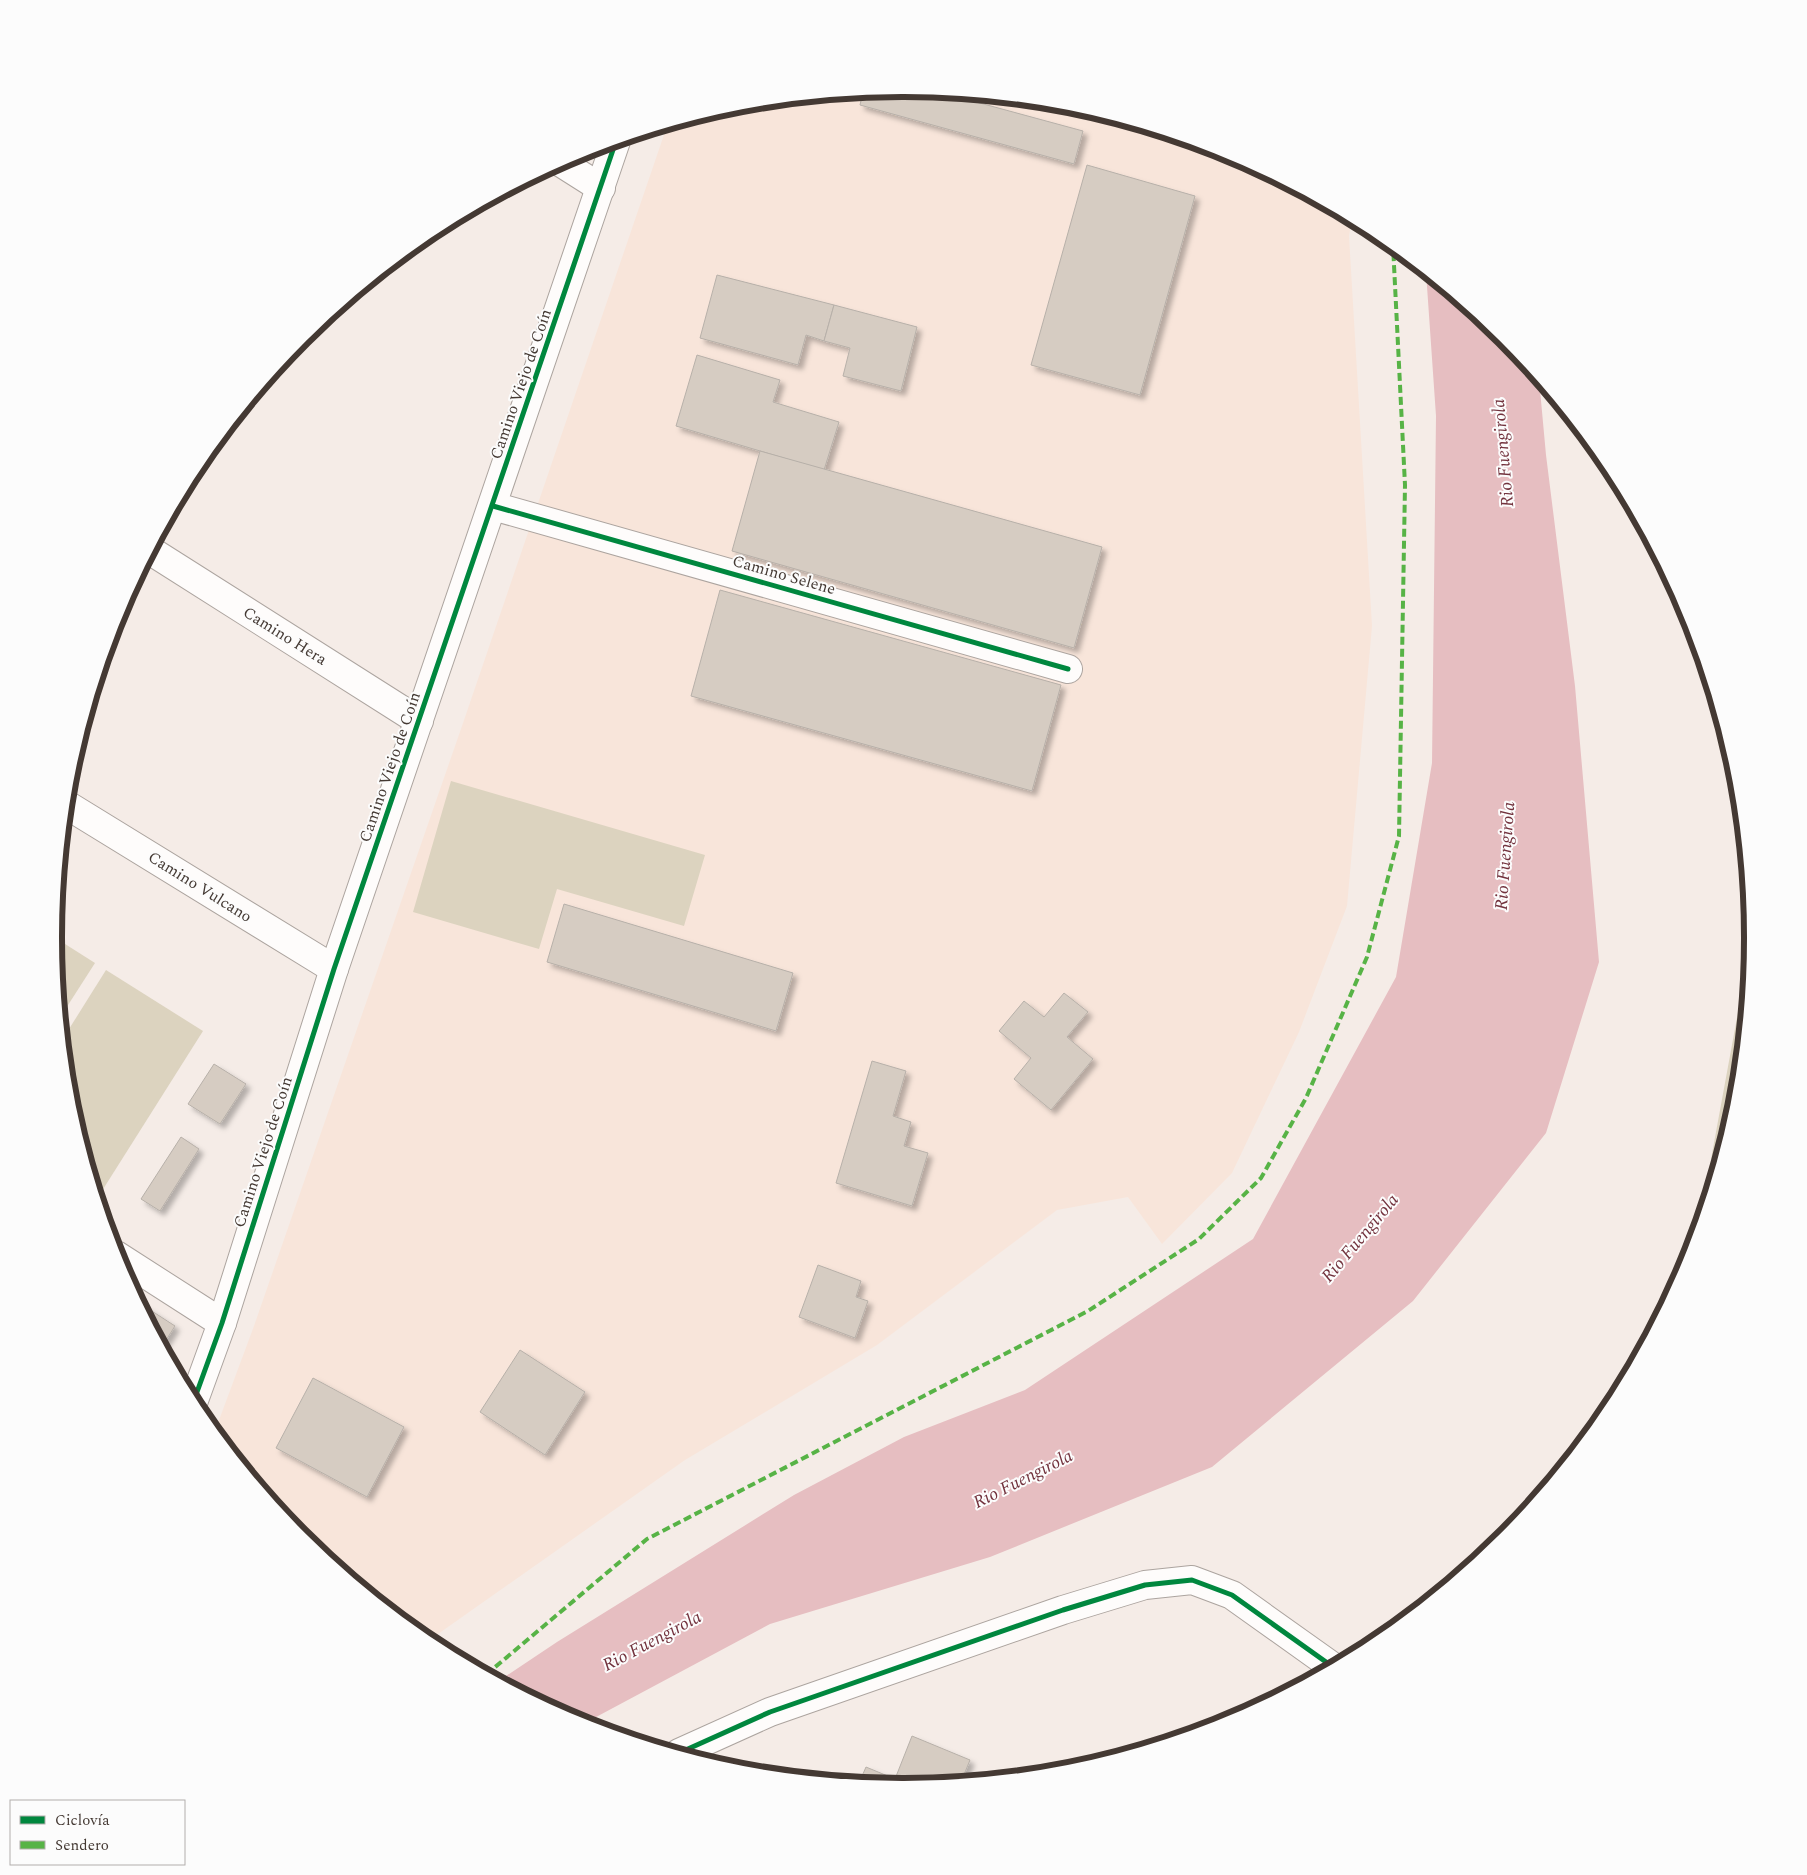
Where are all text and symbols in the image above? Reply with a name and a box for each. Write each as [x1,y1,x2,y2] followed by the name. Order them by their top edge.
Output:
[484,306,558,462] street label: Camino Viejo de Coín
[1485,398,1521,508] water label: Rio Fuengirola
[730,549,838,601] street label: Camino Selene
[238,601,332,671] street label: Camino Hera
[353,689,427,845] street label: Camino Viejo de Coín
[1488,801,1522,911] water label: Rio Fuengirola
[143,845,257,929] street label: Camino Vulcano
[227,1073,299,1231] street label: Camino Viejo de Coín
[1315,1188,1405,1288] water label: Rio Fuengirola
[968,1442,1078,1516] water label: Rio Fuengirola
[598,1604,706,1678] water label: Rio Fuengirola
[10,1800,185,1865] legend
[55,1809,110,1832] text: Ciclovía
[55,1834,109,1857] text: Sendero

